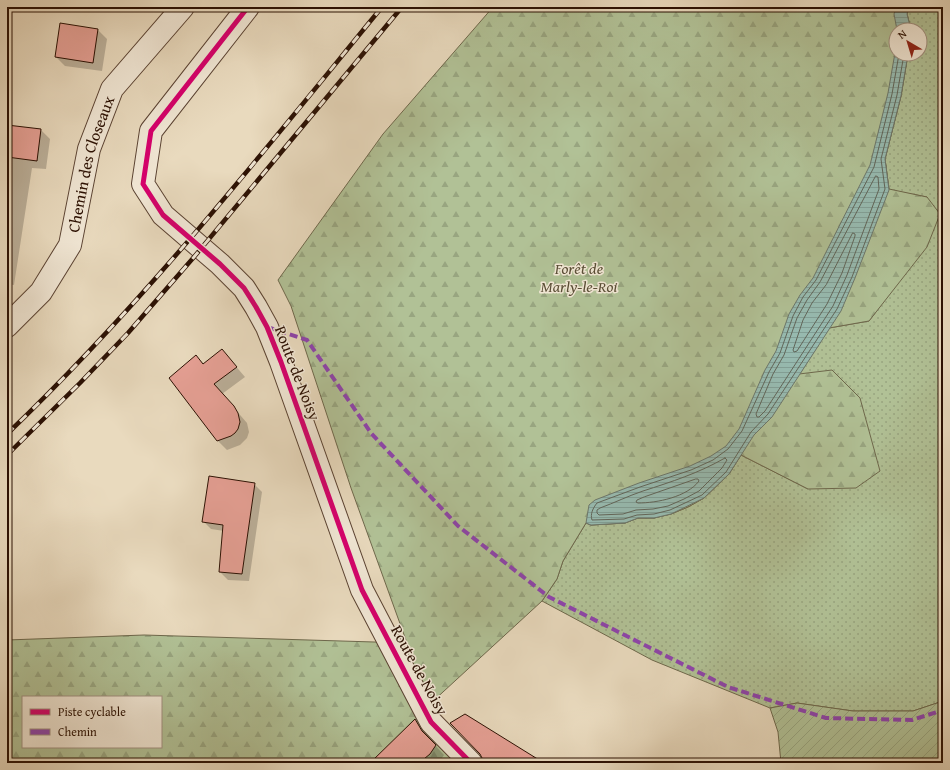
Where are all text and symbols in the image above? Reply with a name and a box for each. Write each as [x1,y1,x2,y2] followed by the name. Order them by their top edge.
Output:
[888,22,928,62] north arrow
[894,25,910,43] text: N
[61,91,121,234] street label: Chemin des Closeaux
[541,256,617,298] park label: Forêt de Marly-le-Roi
[269,322,327,424] street label: Route de Noisy
[385,621,455,719] street label: Route de Noisy
[22,696,162,748] legend
[58,703,126,720] text: Piste cyclable
[58,723,97,740] text: Chemin

